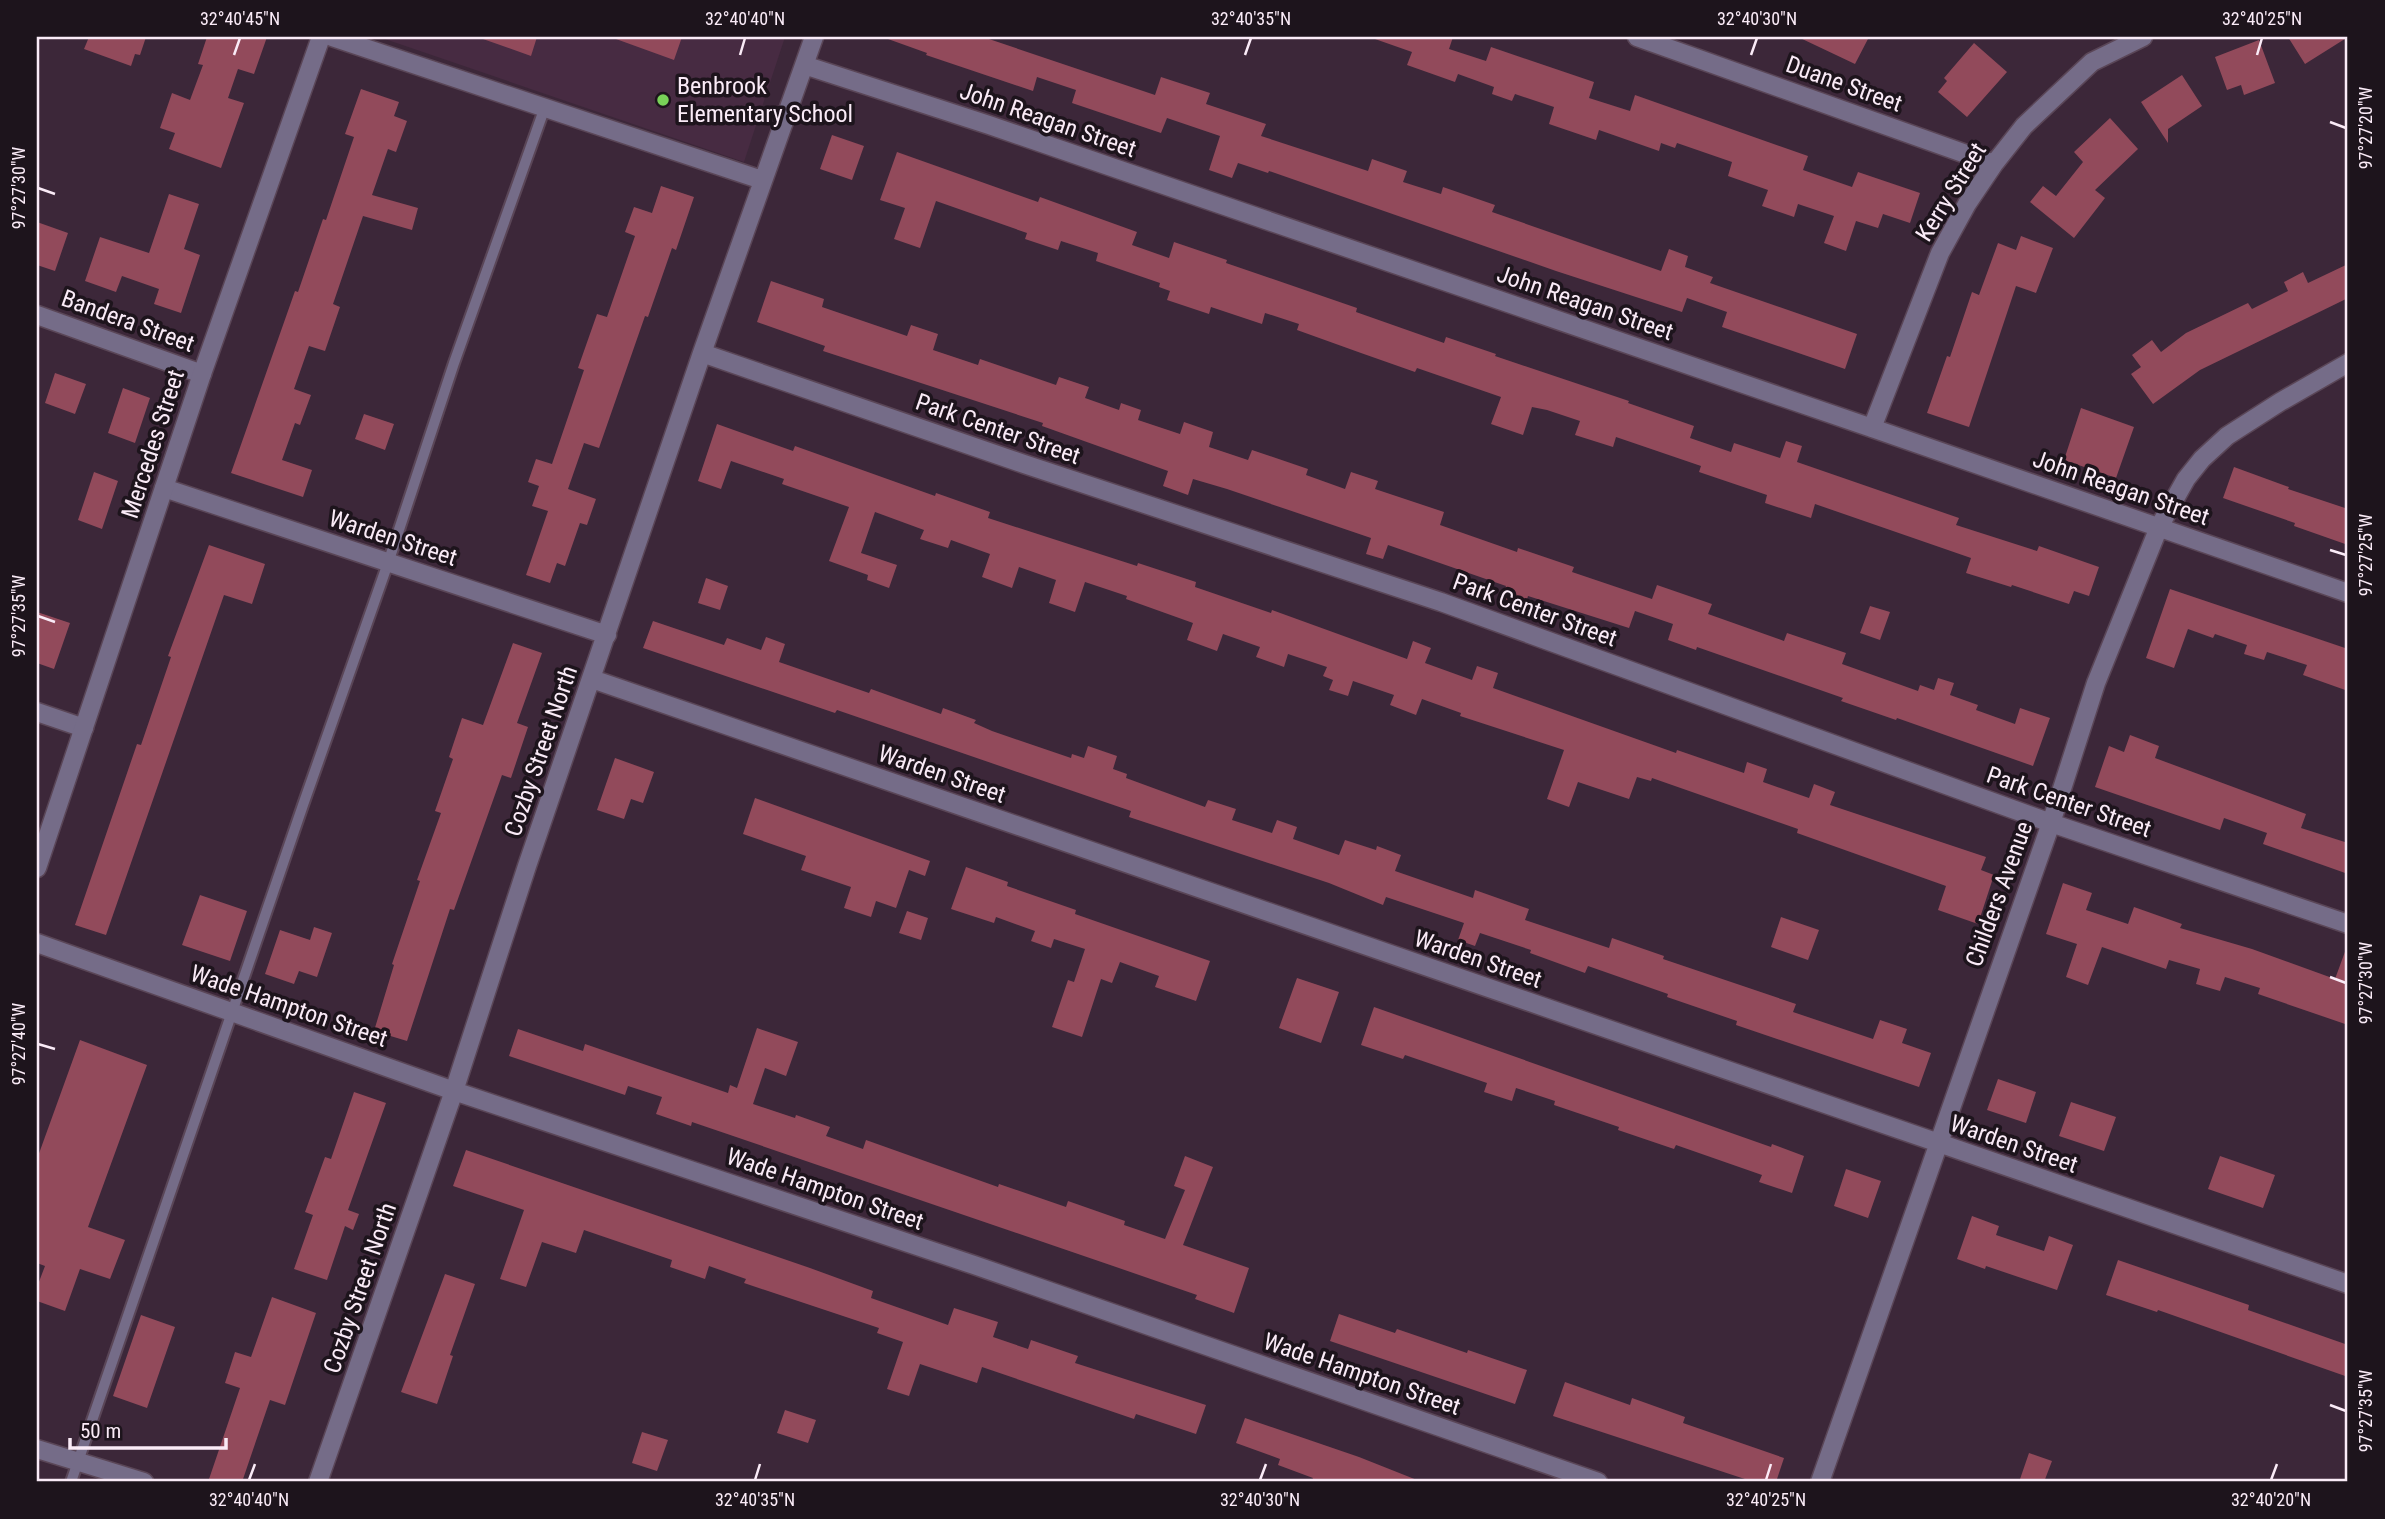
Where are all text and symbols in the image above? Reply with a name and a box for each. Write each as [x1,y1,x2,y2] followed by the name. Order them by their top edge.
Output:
[200,8,280,29] text: 32°40'45"N
[705,8,785,29] text: 32°40'40"N
[1211,8,1291,29] text: 32°40'35"N
[1717,8,1797,29] text: 32°40'30"N
[2222,8,2302,29] text: 32°40'25"N
[1782,50,1906,118] street label: Duane Street
[677,72,853,128] place label: Benbrook Elementary School
[956,77,1140,163] street label: John Reagan Street
[2355,86,2376,169] text: 97°27'20"W
[655,92,671,108] marker: Benbrook Elementary School
[1910,138,1992,246] street label: Kerry Street
[8,146,29,229] text: 97°27'30"W
[1493,260,1677,346] street label: John Reagan Street
[58,284,198,358] street label: Bandera Street
[116,366,190,522] street label: Mercedes Street
[912,388,1084,470] street label: Park Center Street
[2029,445,2213,531] street label: John Reagan Street
[325,504,461,572] street label: Warden Street
[2355,513,2376,596] text: 97°27'25"W
[1449,567,1621,653] street label: Park Center Street
[8,574,29,657] text: 97°27'35"W
[499,662,583,840] street label: Cozby Street North
[875,739,1009,809] street label: Warden Street
[1983,761,2155,843] street label: Park Center Street
[1960,818,2038,970] street label: Childers Avenue
[1411,924,1545,994] street label: Warden Street
[2355,941,2376,1024] text: 97°27'30"W
[187,959,391,1053] street label: Wade Hampton Street
[8,1002,29,1085] text: 97°27'40"W
[1947,1109,2081,1179] street label: Warden Street
[723,1142,927,1236] street label: Wade Hampton Street
[318,1199,402,1377] street label: Cozby Street North
[1260,1327,1464,1421] street label: Wade Hampton Street
[2355,1369,2376,1452] text: 97°27'35"W
[70,1407,226,1451] scale bar
[80,1419,121,1443] text: 50 m
[209,1489,289,1510] text: 32°40'40"N
[715,1489,795,1510] text: 32°40'35"N
[1220,1489,1300,1510] text: 32°40'30"N
[1726,1489,1806,1510] text: 32°40'25"N
[2231,1489,2311,1510] text: 32°40'20"N

